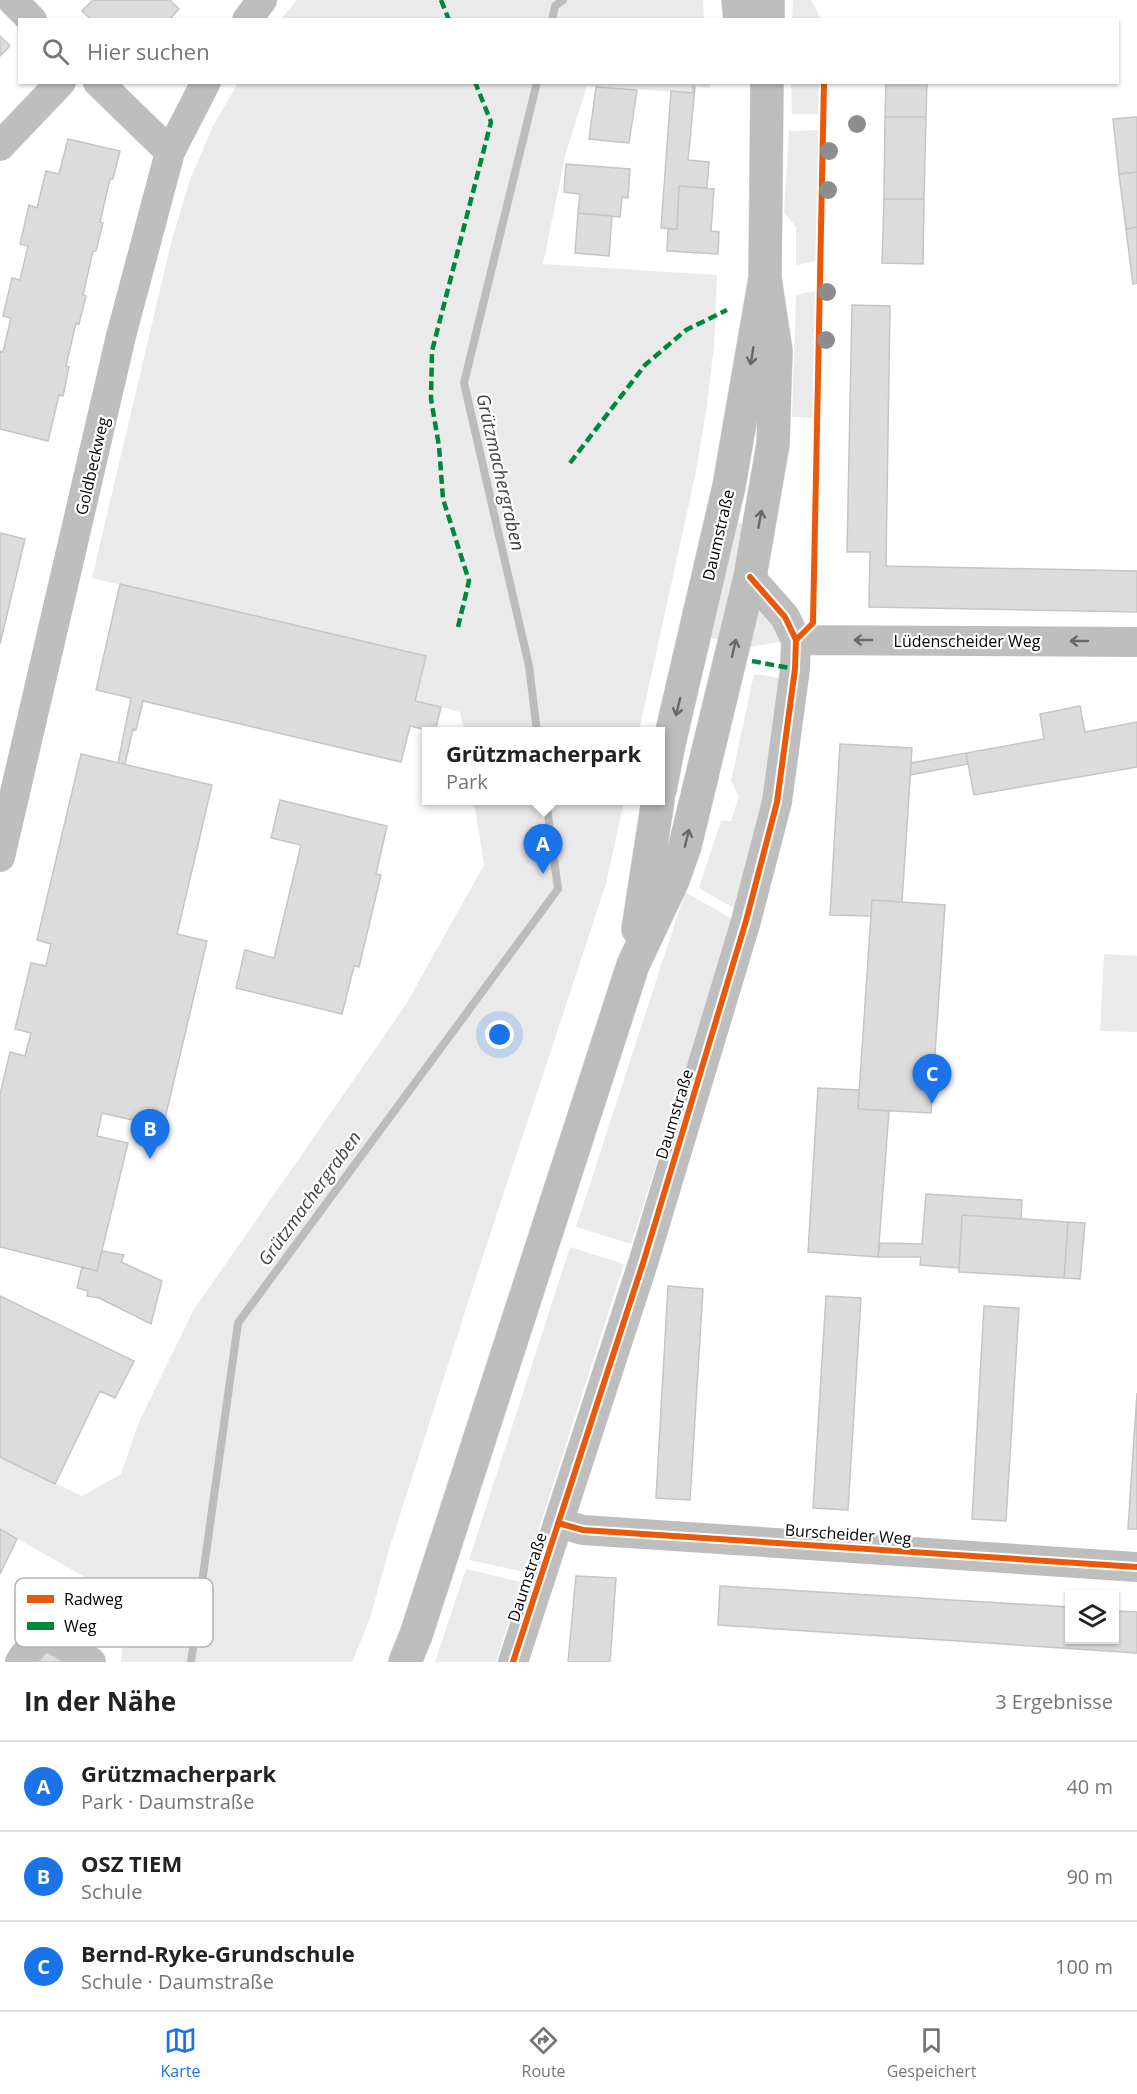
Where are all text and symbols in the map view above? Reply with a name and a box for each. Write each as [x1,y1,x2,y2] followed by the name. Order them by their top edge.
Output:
[18,18,1119,84] search box
[39,35,72,68] icon: search
[87,36,210,66] text: Hier suchen
[746,346,757,366] one-way arrow
[471,391,531,553] water label: Grützmachergraben
[70,415,114,517] street label: Goldbeckweg
[697,487,739,583] street label: Daumstraße
[755,510,766,529] one-way arrow
[894,630,1041,652] street label: Lüdenscheider Weg
[853,634,873,646] one-way arrow
[1069,635,1089,647] one-way arrow
[729,639,740,659] one-way arrow
[671,698,683,717] one-way arrow
[422,727,665,805] popup
[446,738,641,768] text: Grützmacherpark
[446,768,488,795] text: Park
[524,824,562,874] pin: A
[682,829,694,848] one-way arrow
[485,1020,514,1049] your location
[912,1054,952,1104] pin: C
[650,1066,698,1162] street label: Daumstraße
[130,1110,170,1159] pin: B
[252,1126,366,1270] water label: Grützmachergraben
[784,1519,912,1549] street label: Burscheider Weg
[502,1529,552,1625] street label: Daumstraße
[15,1578,213,1647] legend
[64,1588,123,1610] text: Radweg
[1065,1590,1119,1644] map controls
[1065,1590,1119,1644] button: layers
[64,1615,97,1637] text: Weg
[24,1683,176,1719] text: In der Nähe
[995,1688,1113,1715] text: 3 Ergebnisse
[81,1758,276,1788] text: Grützmacherpark
[37,1773,50,1800] text: A
[1066,1773,1113,1800] text: 40 m
[81,1788,255,1815] text: Park · Daumstraße
[81,1848,182,1878] text: OSZ TIEM
[37,1863,50,1890] text: B
[1066,1863,1113,1890] text: 90 m
[81,1878,142,1905] text: Schule
[81,1938,355,1968] text: Bernd-Ryke-Grundschule
[37,1953,50,1980] text: C
[1055,1953,1113,1980] text: 100 m
[81,1968,274,1995] text: Schule · Daumstraße
[161,2024,200,2082] tab: Karte
[522,2024,566,2082] tab: Route
[887,2024,976,2082] tab: Gespeichert

